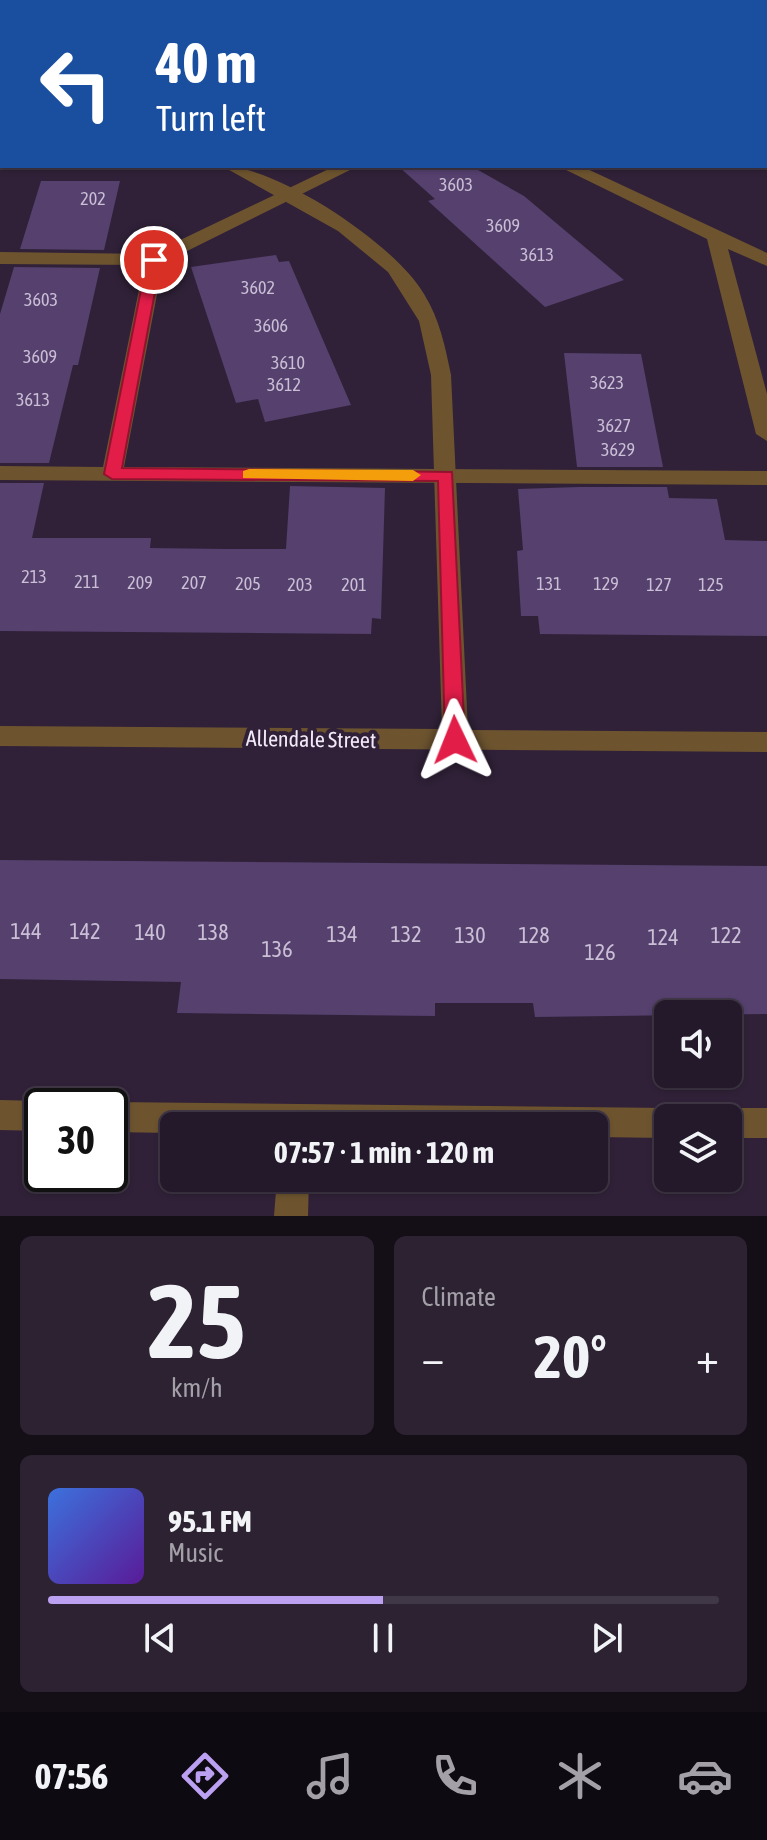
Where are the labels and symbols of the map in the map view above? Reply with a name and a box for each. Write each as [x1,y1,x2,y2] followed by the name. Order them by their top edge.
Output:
[439,174,473,195] house number: 3603
[80,188,106,209] house number: 202
[486,215,520,236] house number: 3609
[120,226,188,294] pin
[520,244,554,265] house number: 3613
[241,277,275,298] house number: 3602
[24,289,58,310] house number: 3603
[254,315,288,336] house number: 3606
[23,346,57,367] house number: 3609
[271,352,305,373] house number: 3610
[590,372,624,393] house number: 3623
[267,374,301,395] house number: 3612
[16,389,50,410] house number: 3613
[597,415,631,436] house number: 3627
[601,439,635,460] house number: 3629
[21,566,47,587] house number: 213
[74,571,100,592] house number: 211
[127,572,153,593] house number: 209
[181,572,207,593] house number: 207
[235,573,261,594] house number: 205
[536,573,562,594] house number: 131
[593,573,619,594] house number: 129
[287,574,313,595] house number: 203
[341,574,367,595] house number: 201
[646,574,672,595] house number: 127
[698,574,724,595] house number: 125
[413,698,497,782] position arrow
[246,725,376,753] street label: Allendale Street
[10,918,42,944] house number: 144
[69,918,101,944] house number: 142
[134,919,166,945] house number: 140
[197,919,229,945] house number: 138
[326,921,358,947] house number: 134
[390,921,422,947] house number: 132
[454,922,486,948] house number: 130
[518,922,550,948] house number: 128
[710,922,742,948] house number: 122
[647,924,679,950] house number: 124
[261,936,293,962] house number: 136
[584,939,616,965] house number: 126
[24,1088,128,1192] speed limit sign: 30

